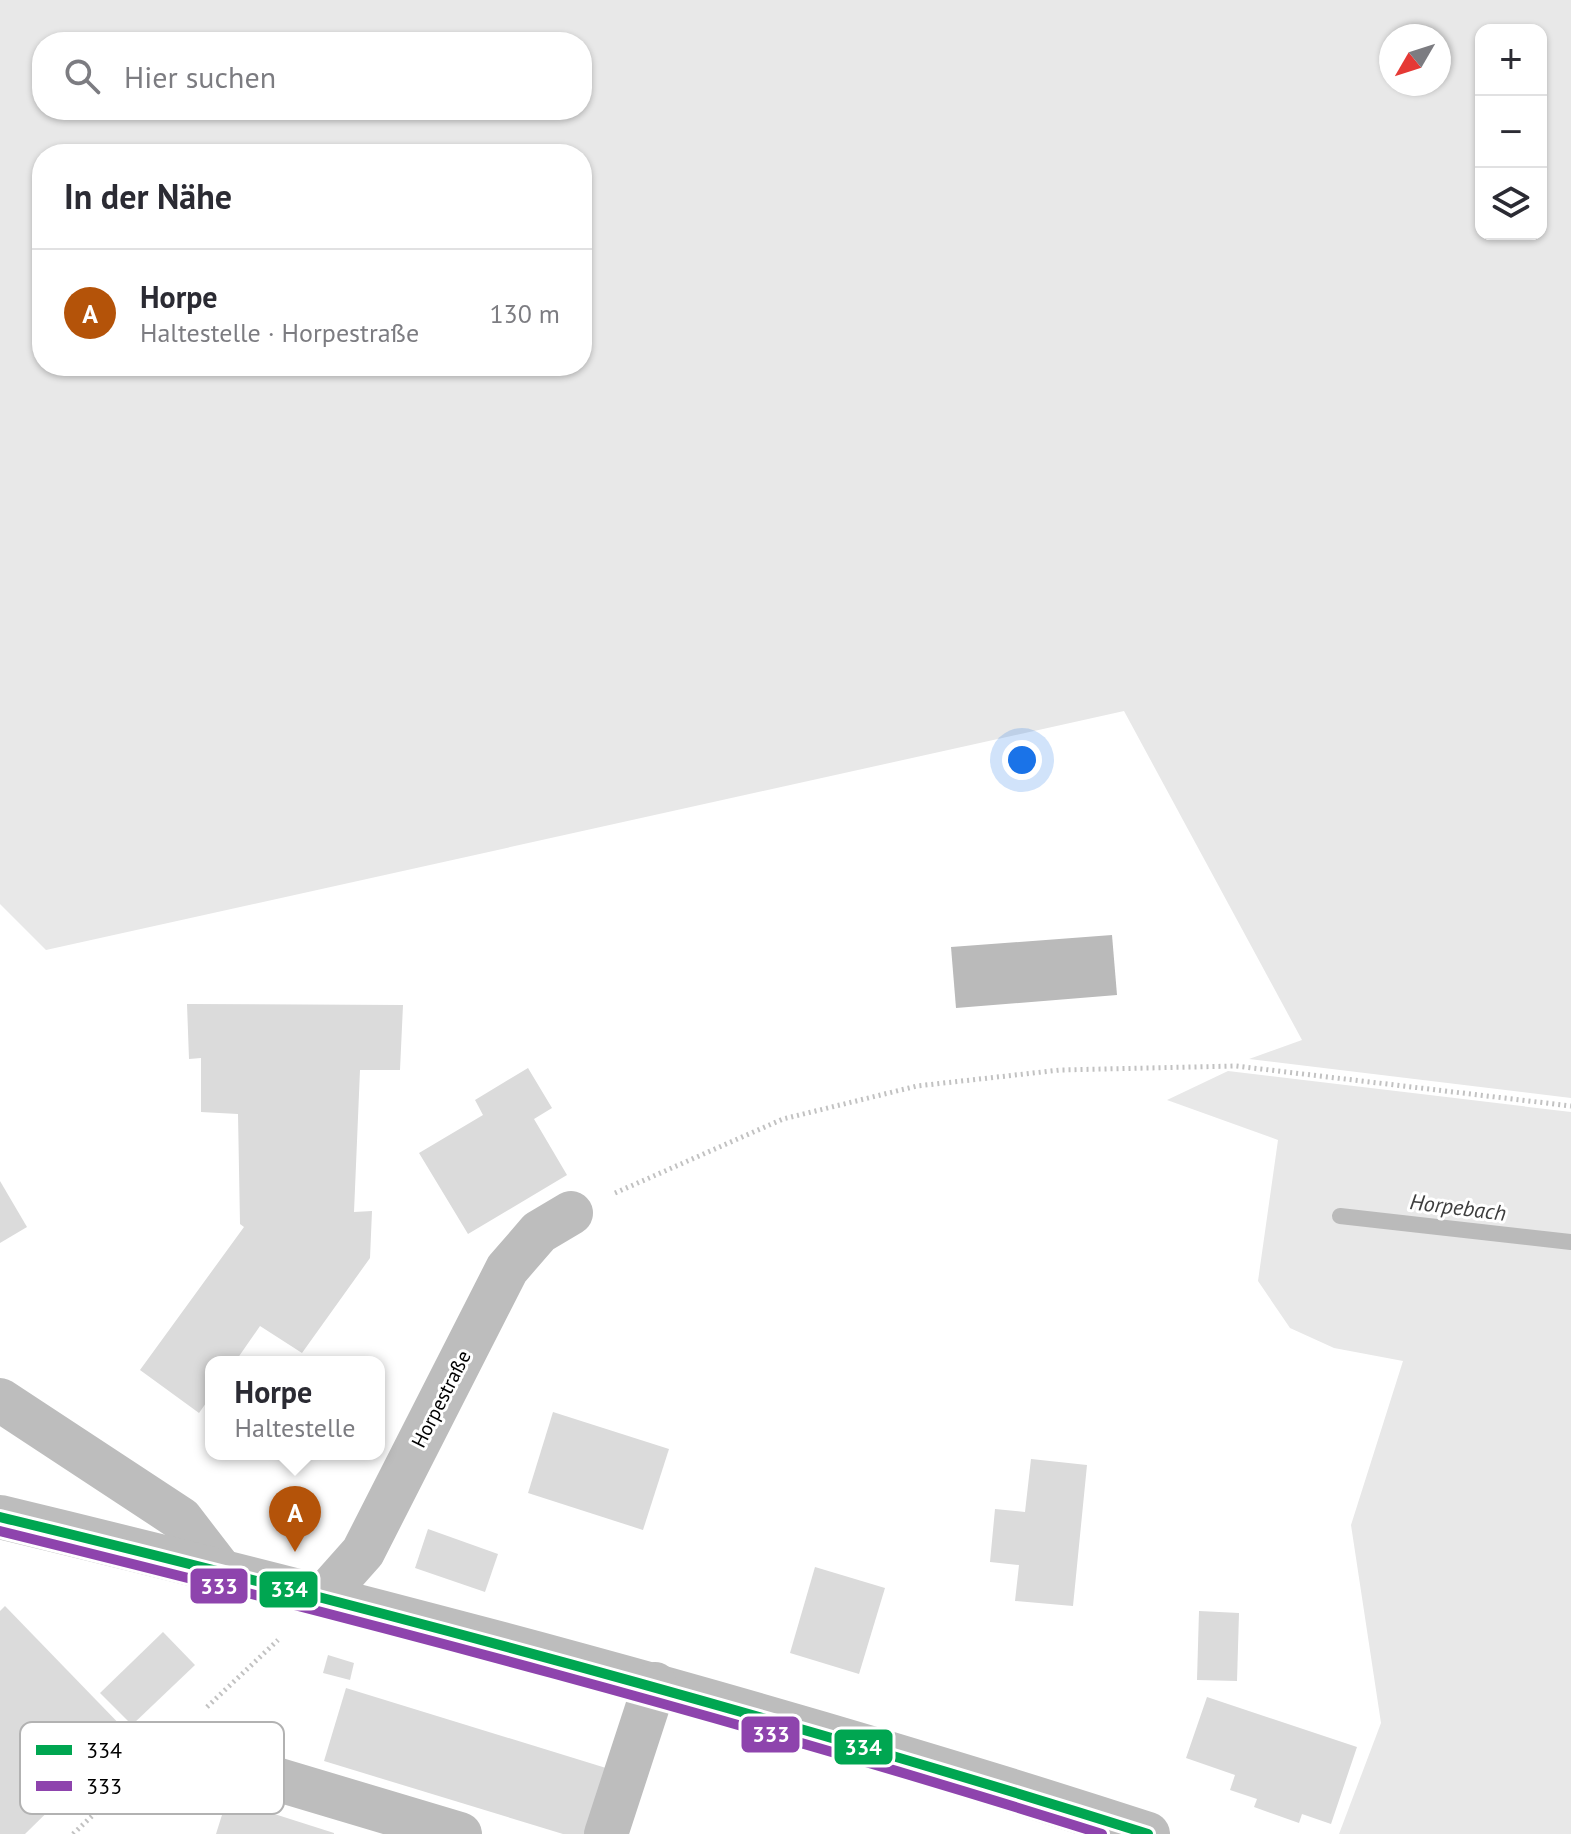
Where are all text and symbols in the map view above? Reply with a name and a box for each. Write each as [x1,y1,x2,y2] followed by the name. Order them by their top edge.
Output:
[1379,24,1451,96] north arrow
[1475,24,1547,240] map controls
[1475,24,1547,96] button: +
[32,32,592,120] search box
[60,54,104,98] icon: search
[124,57,276,96] text: Hier suchen
[1475,96,1547,168] button: −
[1475,168,1547,240] button: layers
[64,174,232,218] text: In der Nähe
[140,277,218,316] text: Horpe
[82,297,98,330] text: A
[489,297,560,330] text: 130 m
[140,316,419,349] text: Haltestelle · Horpestraße
[1002,740,1042,780] your location
[1408,1187,1508,1227] water label: Horpebach
[405,1346,477,1452] street label: Horpestraße
[205,1356,385,1460] popup
[235,1372,312,1411] text: Horpe
[235,1411,355,1444] text: Haltestelle
[269,1486,321,1552] pin: A
[189,1567,249,1605] line badge: 333
[258,1570,319,1609] line badge: 334
[200,1572,238,1600] text: 333
[270,1575,308,1603] text: 334
[740,1715,801,1754] line badge: 333
[752,1720,790,1748] text: 333
[20,1722,284,1814] legend
[833,1728,894,1766] line badge: 334
[844,1733,882,1761] text: 334
[86,1736,122,1764] text: 334
[86,1772,122,1800] text: 333

